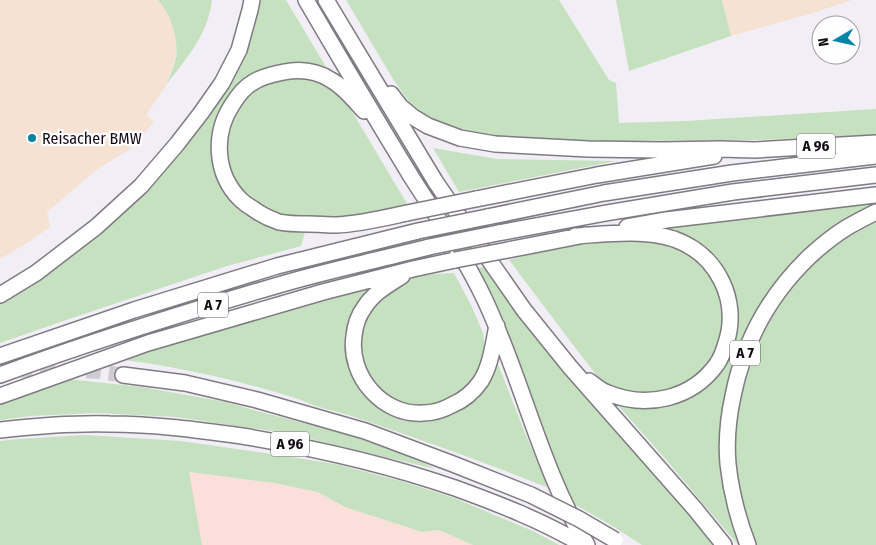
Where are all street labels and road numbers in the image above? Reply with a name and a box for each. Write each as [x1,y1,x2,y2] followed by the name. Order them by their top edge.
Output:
[797,134,835,158] road number: A 96
[198,292,228,318] road number: A 7
[730,340,760,366] road number: A 7
[271,432,309,456] road number: A 96

